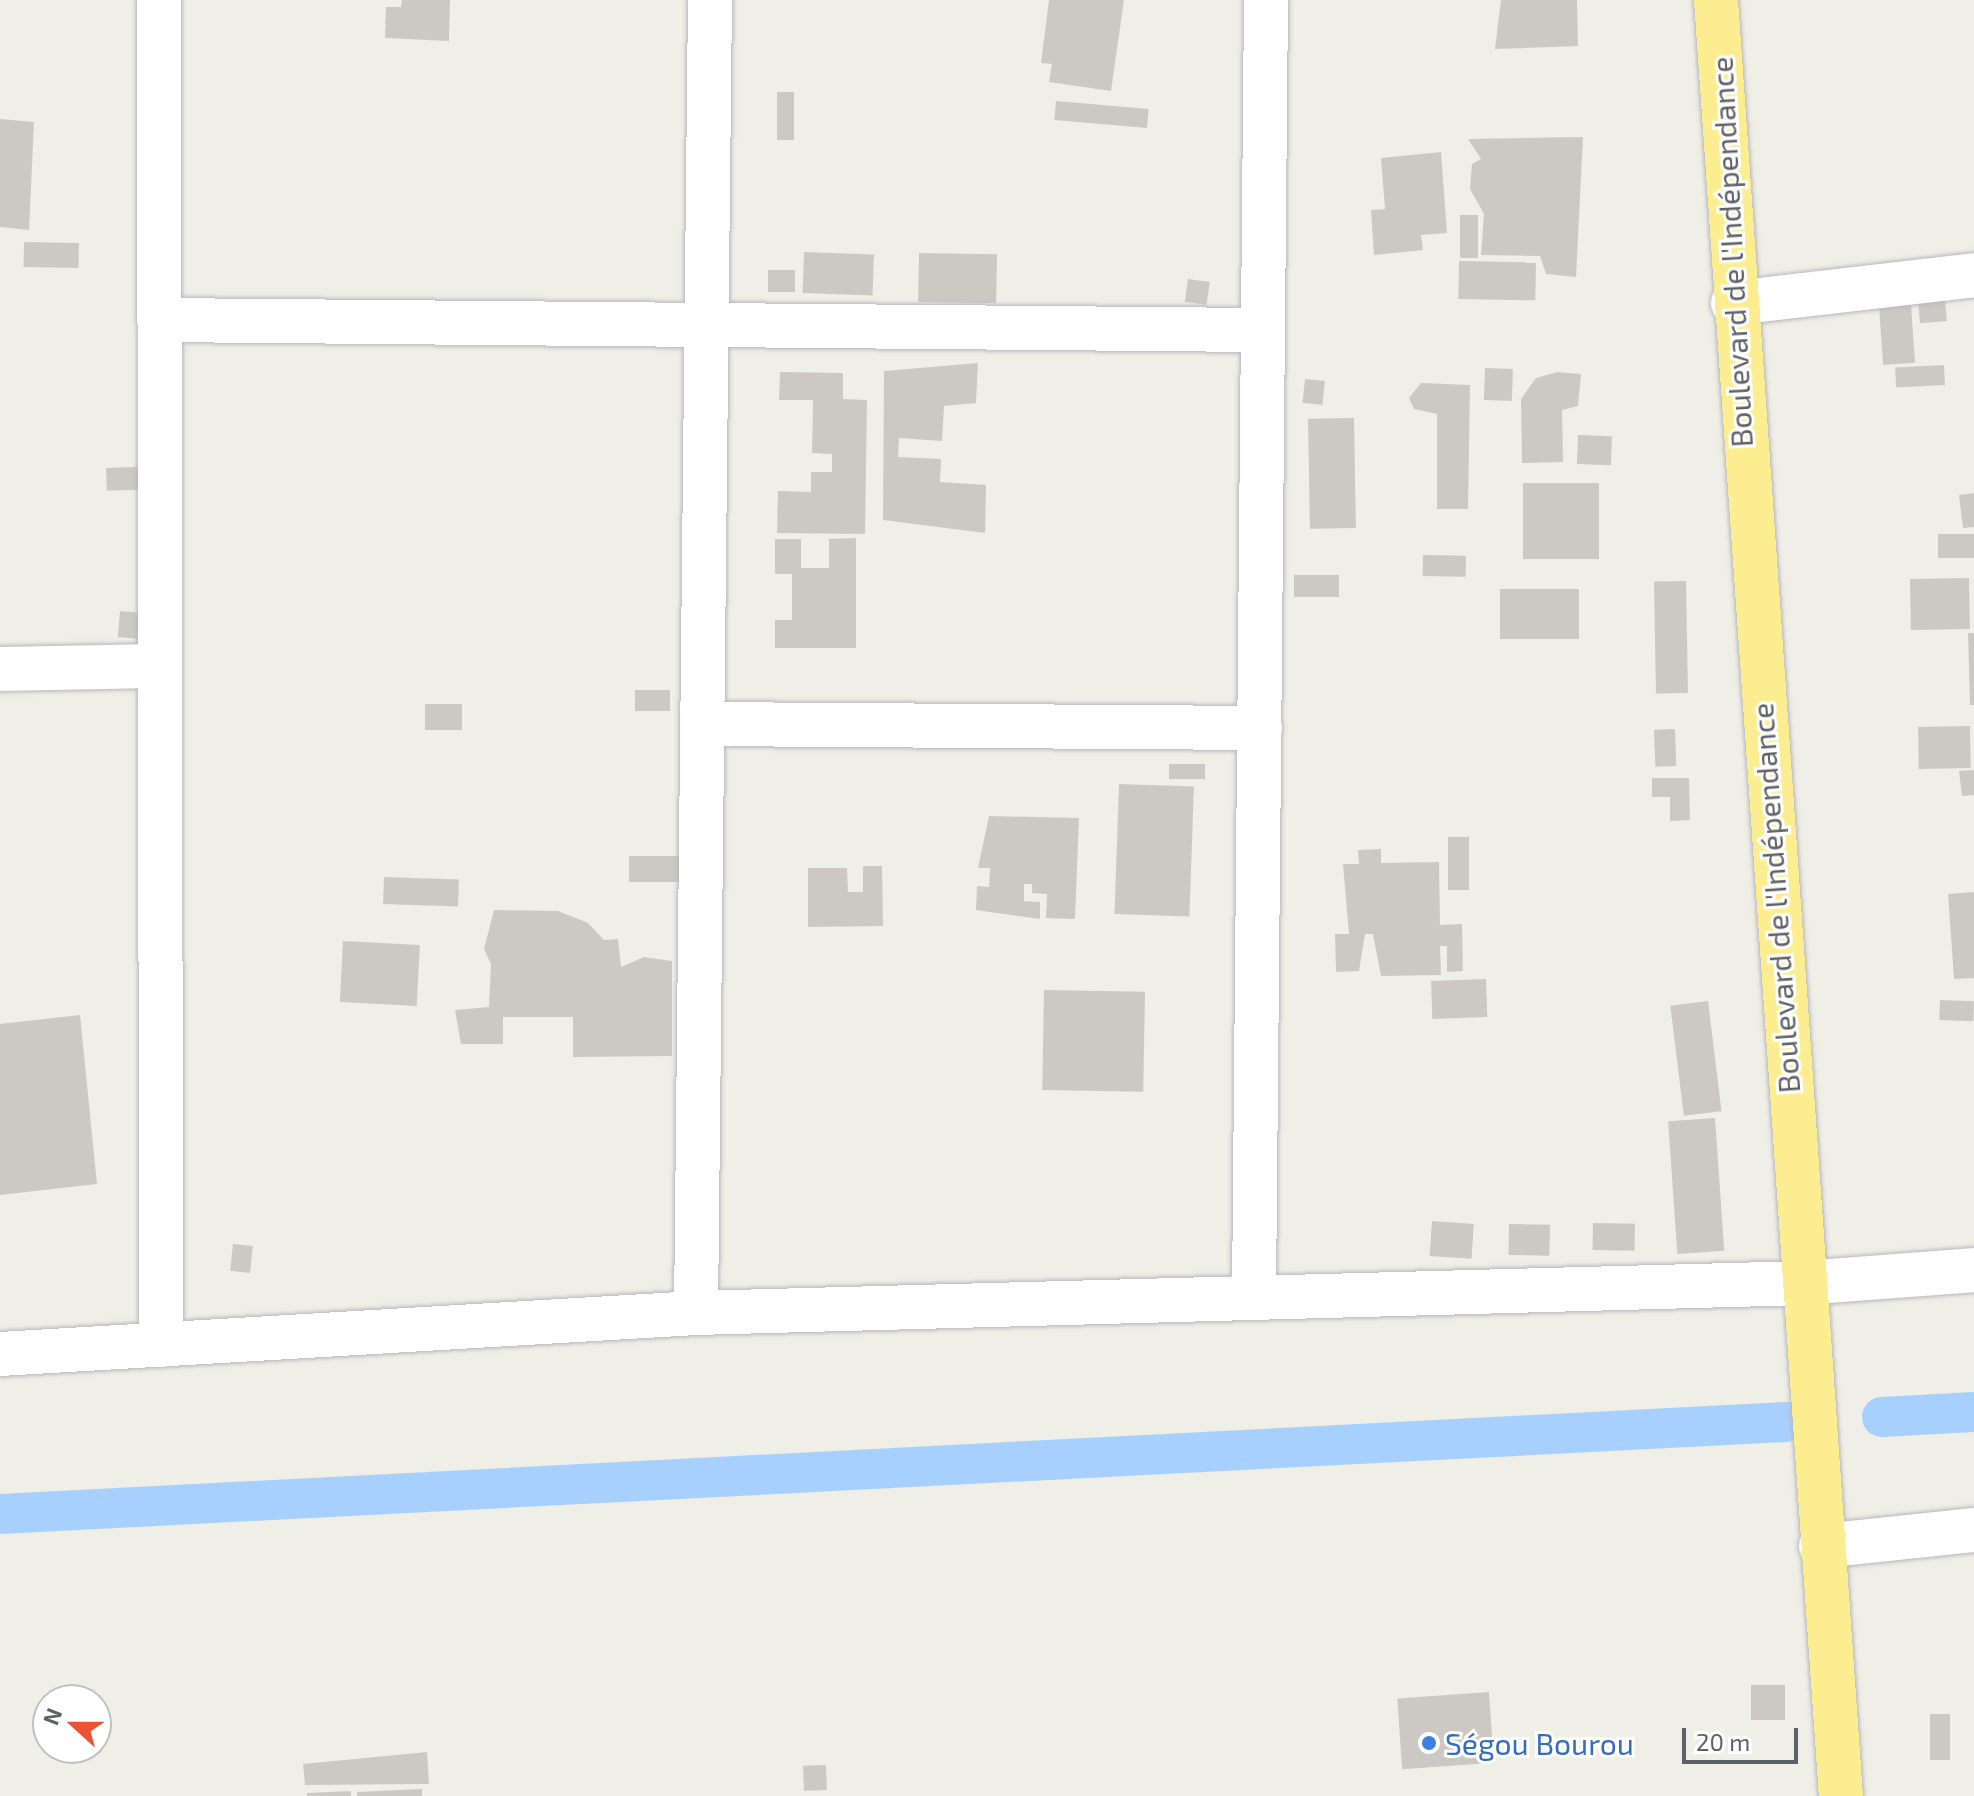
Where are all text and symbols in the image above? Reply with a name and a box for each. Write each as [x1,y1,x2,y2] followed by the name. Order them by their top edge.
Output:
[1703,56,1759,448] street label: Boulevard de l'Indépendance
[1743,702,1807,1094] street label: Boulevard de l'Indépendance
[32,1684,112,1764] north arrow
[36,1704,66,1728] text: N
[1686,1712,1802,1762] scale bar
[1445,1725,1634,1761] place label: Ségou Bourou
[1696,1727,1750,1756] text: 20 m
[1420,1734,1438,1752] marker: Ségou Bourou

